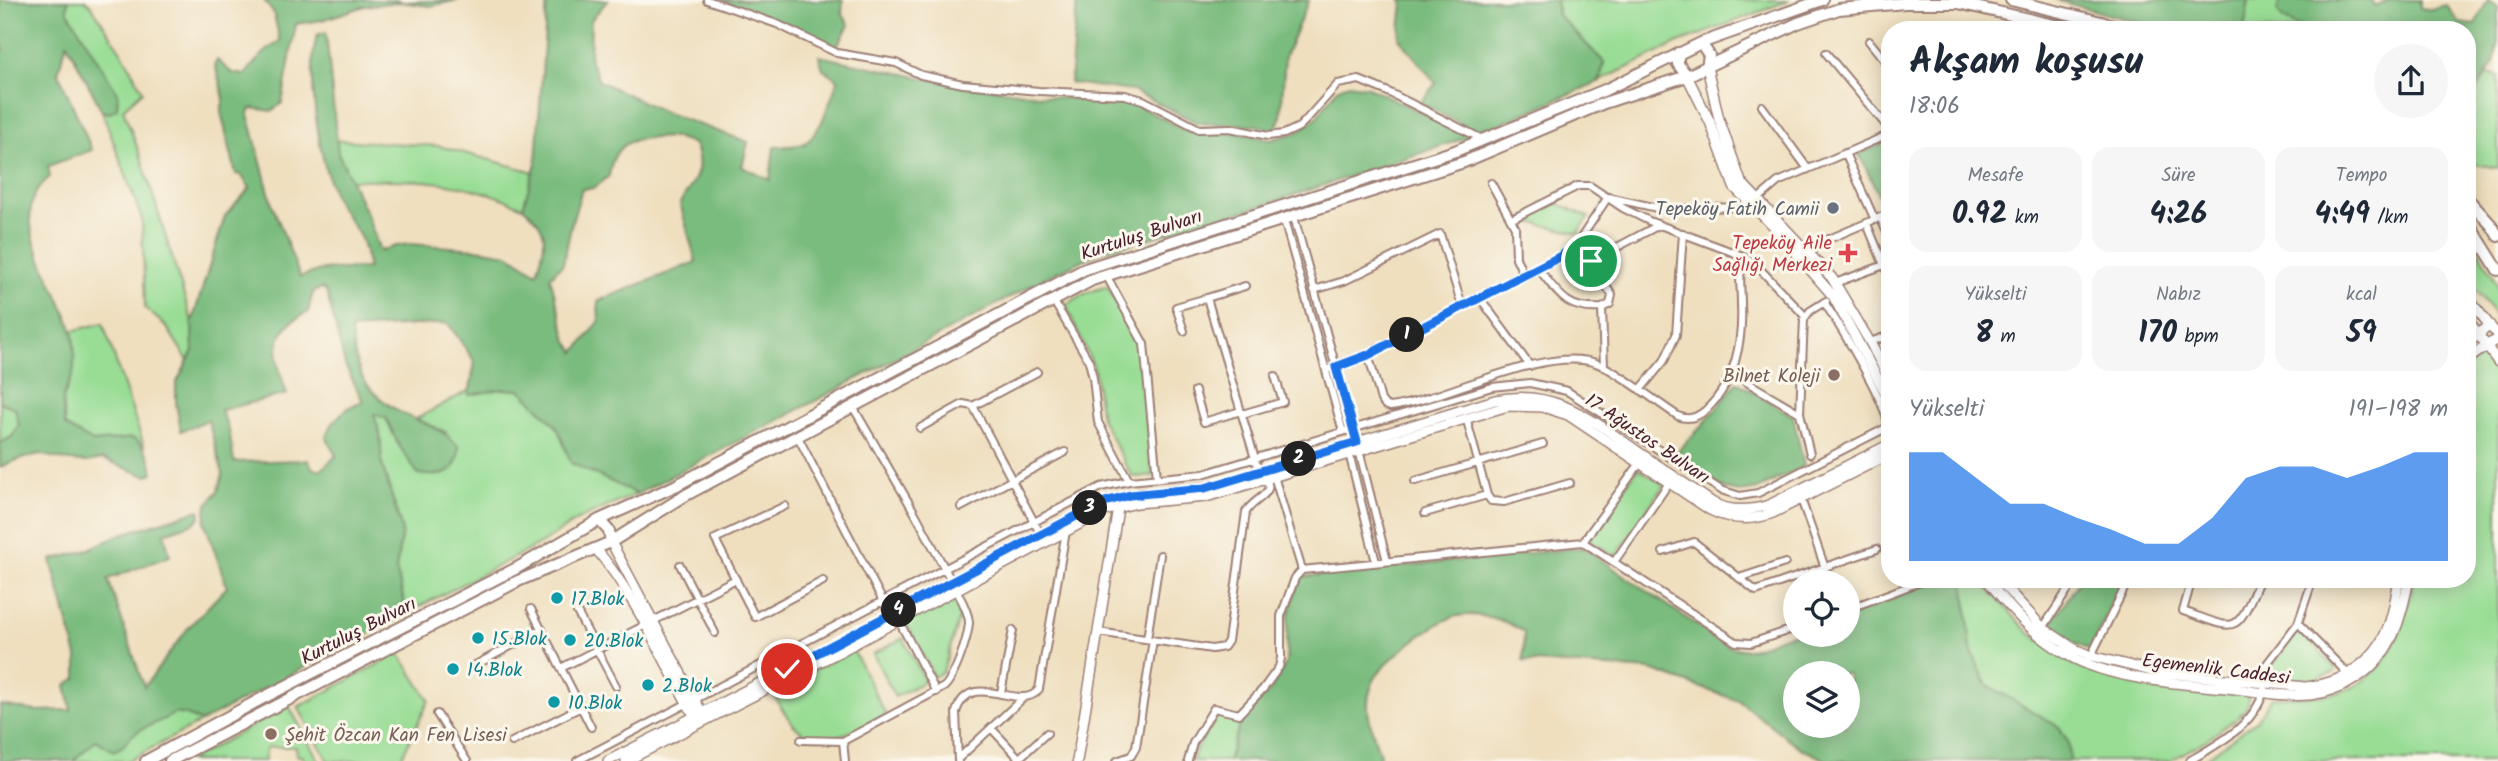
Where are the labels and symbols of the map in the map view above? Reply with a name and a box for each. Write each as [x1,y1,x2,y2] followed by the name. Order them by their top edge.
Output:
[1656,195,1820,225] place label: Tepeköy Fatih Camii
[1825,200,1841,216] marker: Tepeköy Fatih Camii
[1077,202,1207,270] street label: Kurtuluş Bulvarı
[1713,229,1833,281] place label: Tepeköy Aile Sağlığı Merkezi
[1561,231,1621,291] pin
[1838,243,1858,263] marker: Tepeköy Aile Sağlığı Merkezi
[1390,318,1424,352] pin: 1
[1723,362,1821,392] place label: Bilnet Koleji
[1826,367,1842,383] marker: Bilnet Koleji
[1578,386,1716,493] street label: 17 Ağustos Bulvarı
[1282,442,1316,476] pin: 2
[1072,490,1108,526] pin: 3
[571,585,625,615] place label: 17.Blok
[296,590,422,674] street label: Kurtuluş Bulvarı
[549,590,565,606] marker: 17.Blok
[881,592,916,628] pin: 4
[492,625,547,655] place label: 15.Blok
[584,627,643,657] place label: 20.Blok
[470,630,486,646] marker: 15.Blok
[562,632,578,648] marker: 20.Blok
[757,639,817,699] pin
[2140,646,2293,694] street label: Egemenlik Caddesi
[467,656,522,686] place label: 14.Blok
[445,661,461,677] marker: 14.Blok
[662,672,712,702] place label: 2.Blok
[640,677,656,693] marker: 2.Blok
[568,689,622,719] place label: 10.Blok
[546,694,562,710] marker: 10.Blok
[285,721,508,751] place label: Şehit Özcan Kan Fen Lisesi
[263,726,279,742] marker: Şehit Özcan Kan Fen Lisesi

